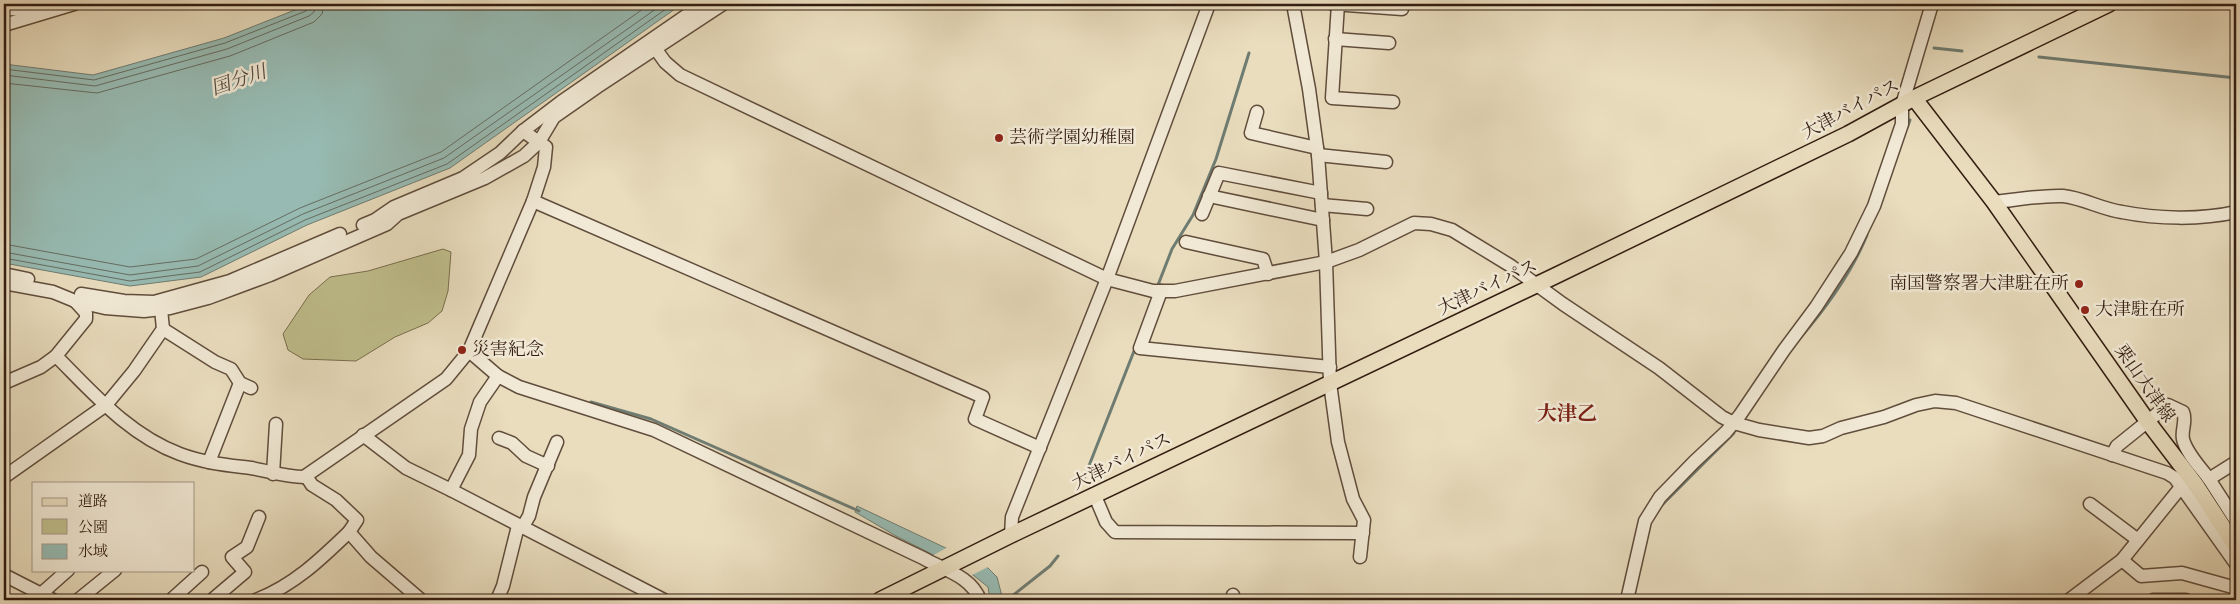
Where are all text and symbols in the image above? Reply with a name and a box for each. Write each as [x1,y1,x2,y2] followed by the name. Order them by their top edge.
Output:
[208,60,272,102] water label: 国分川
[1798,75,1904,145] street label: 大津バイパス
[1009,127,1135,150] place label: 芸術学園幼稚園
[993,132,1005,144] marker: 芸術学園幼稚園
[1434,255,1542,321] street label: 大津バイパス
[1889,273,2069,296] place label: 南国警察署大津駐在所
[2073,278,2085,290] marker: 南国警察署大津駐在所
[2095,299,2185,322] place label: 大津駐在所
[2079,304,2091,316] marker: 大津駐在所
[472,339,544,362] place label: 災害紀念
[2109,341,2179,427] street label: 栗山大津線
[456,344,468,356] marker: 災害紀念
[1537,402,1597,427] district label: 大津乙
[1069,428,1175,496] street label: 大津バイパス
[32,482,195,572] legend
[78,492,108,511] text: 道路
[78,518,108,537] text: 公園
[78,542,108,561] text: 水域

